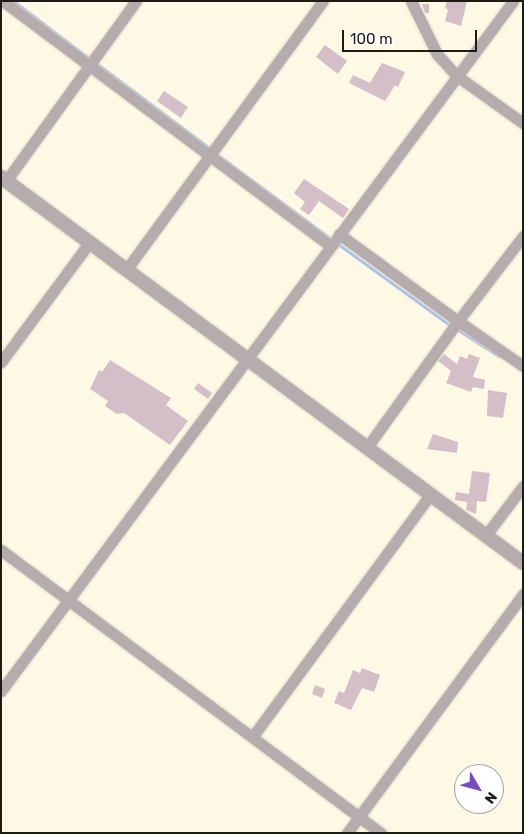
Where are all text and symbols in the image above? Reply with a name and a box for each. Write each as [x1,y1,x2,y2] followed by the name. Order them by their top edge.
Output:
[344,20,479,52] scale bar
[350,30,392,48] text: 100 m
[454,764,504,814] north arrow
[481,789,500,807] text: N

